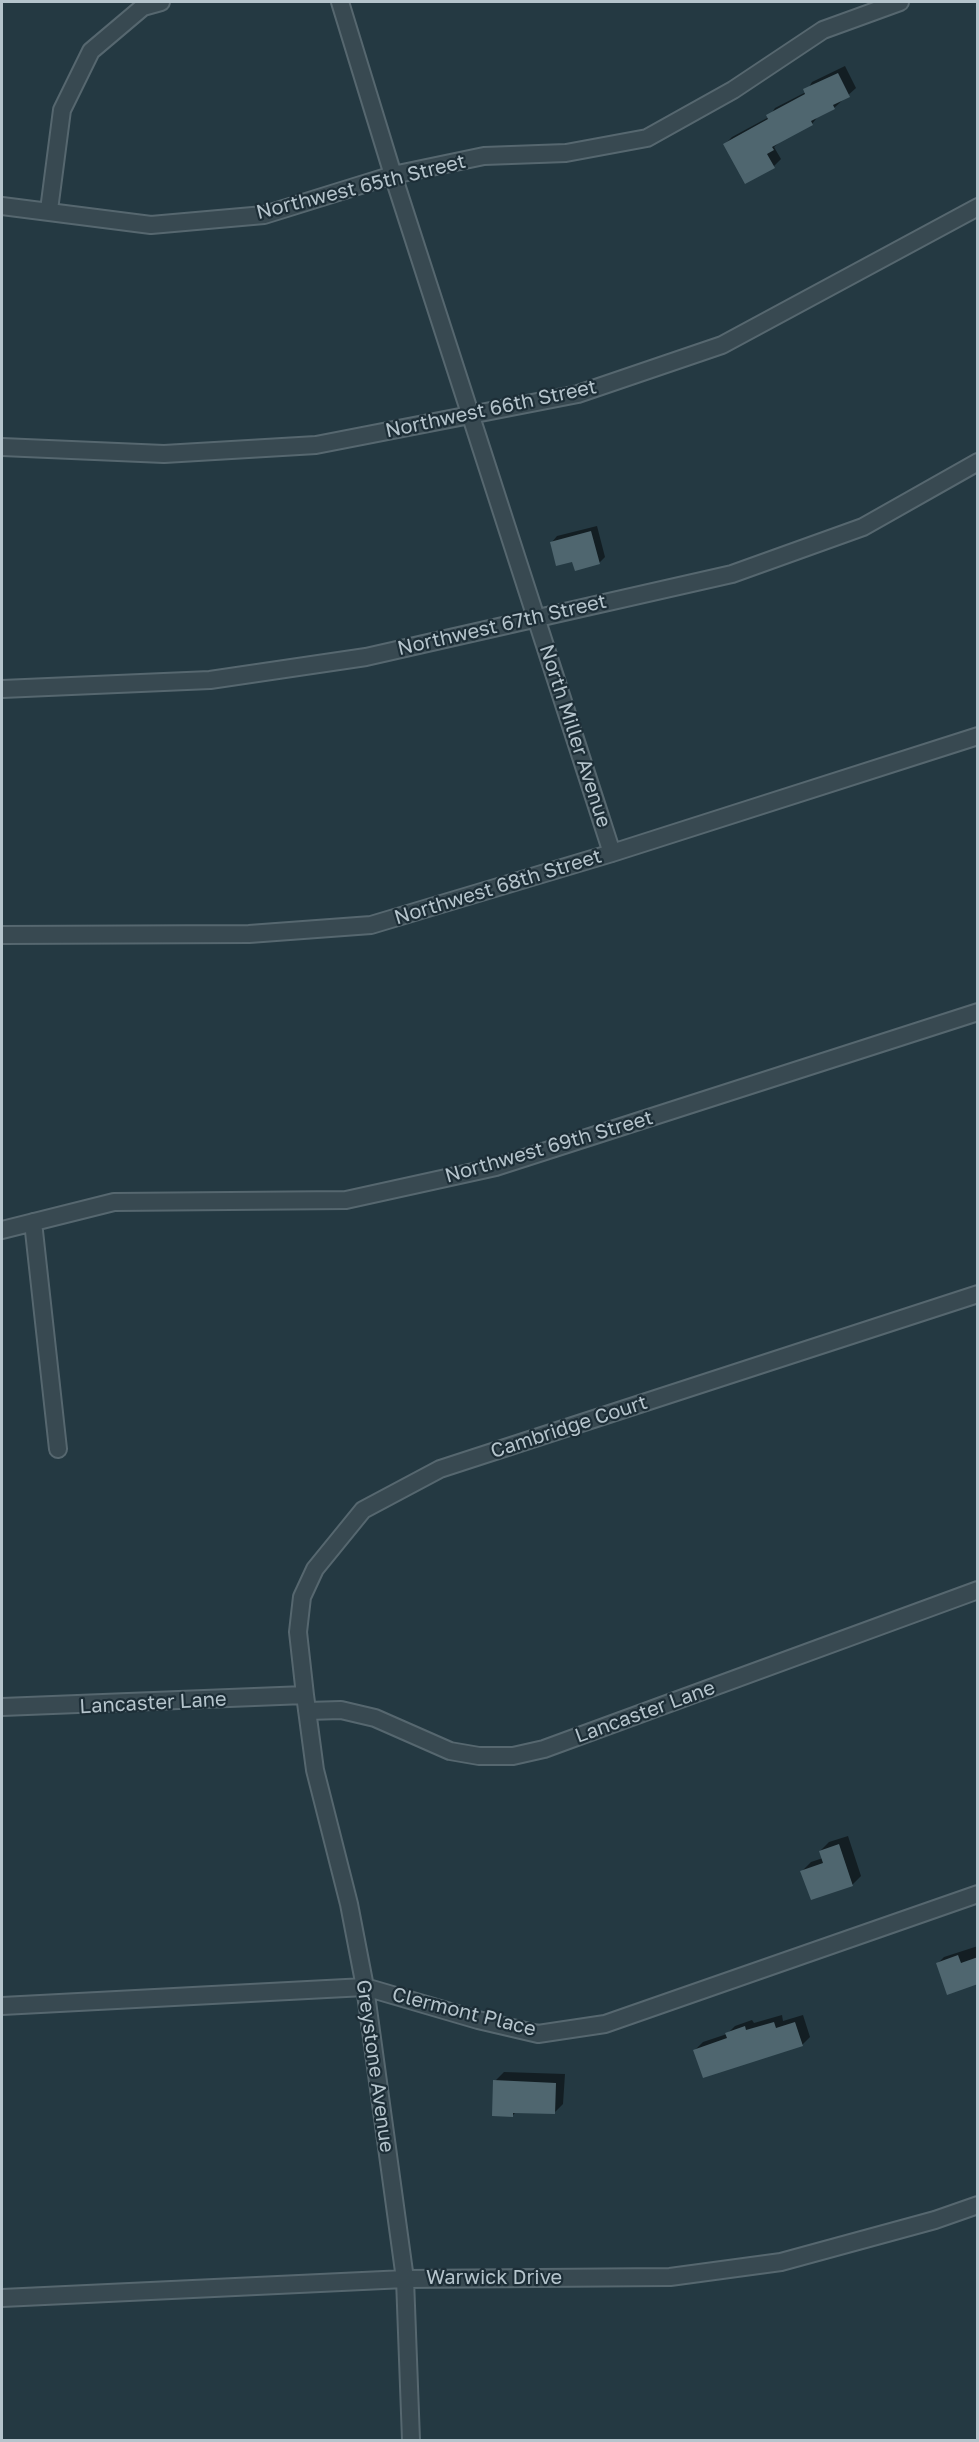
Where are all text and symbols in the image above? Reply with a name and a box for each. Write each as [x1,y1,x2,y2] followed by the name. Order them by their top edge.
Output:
[254,149,468,225] street label: Northwest 65th Street
[383,375,599,443] street label: Northwest 66th Street
[395,589,609,661] street label: Northwest 67th Street
[534,642,616,830] street label: North Miller Avenue
[391,844,605,930] street label: Northwest 68th Street
[442,1106,656,1188] street label: Northwest 69th Street
[488,1390,650,1464] street label: Cambridge Court
[572,1676,718,1748] street label: Lancaster Lane
[79,1687,227,1719] street label: Lancaster Lane
[351,1978,399,2154] street label: Greystone Avenue
[390,1983,538,2041] street label: Clermont Place
[426,2266,562,2290] street label: Warwick Drive

